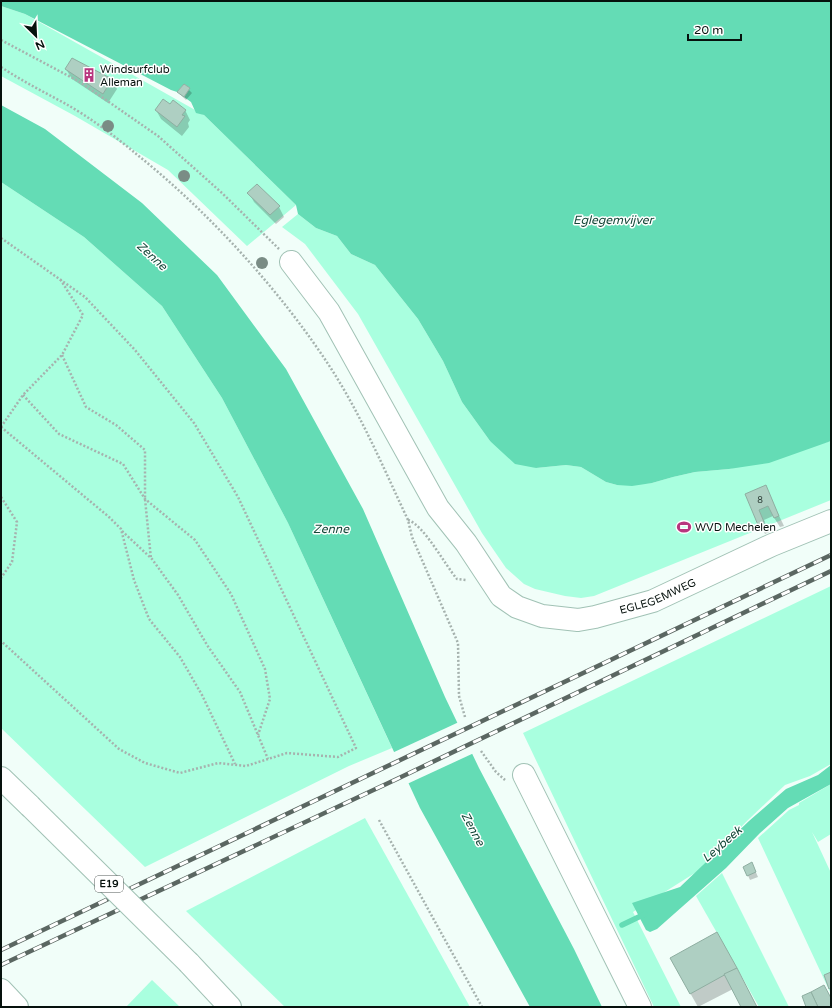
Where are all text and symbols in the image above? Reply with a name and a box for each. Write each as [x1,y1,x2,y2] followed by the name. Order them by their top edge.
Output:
[16,16,56,56] north arrow
[688,16,741,42] scale bar
[694,23,723,37] text: 20 m
[33,37,47,52] text: N
[100,63,170,89] place label: Windsurfclub Alleman
[81,67,97,83] building icon: Windsurfclub Alleman
[573,213,654,227] water label: Eglegemvijver
[134,239,171,274] water label: Zenne
[757,495,763,506] house number: 8
[676,519,692,535] sports icon: WVD Mechelen
[695,521,776,534] place label: WVD Mechelen
[313,522,350,536] water label: Zenne
[618,575,698,616] street label: EGLEGEMWEG
[458,810,488,849] water label: Zenne
[699,822,746,865] water label: Leybeek
[95,876,123,892] road number: E19

